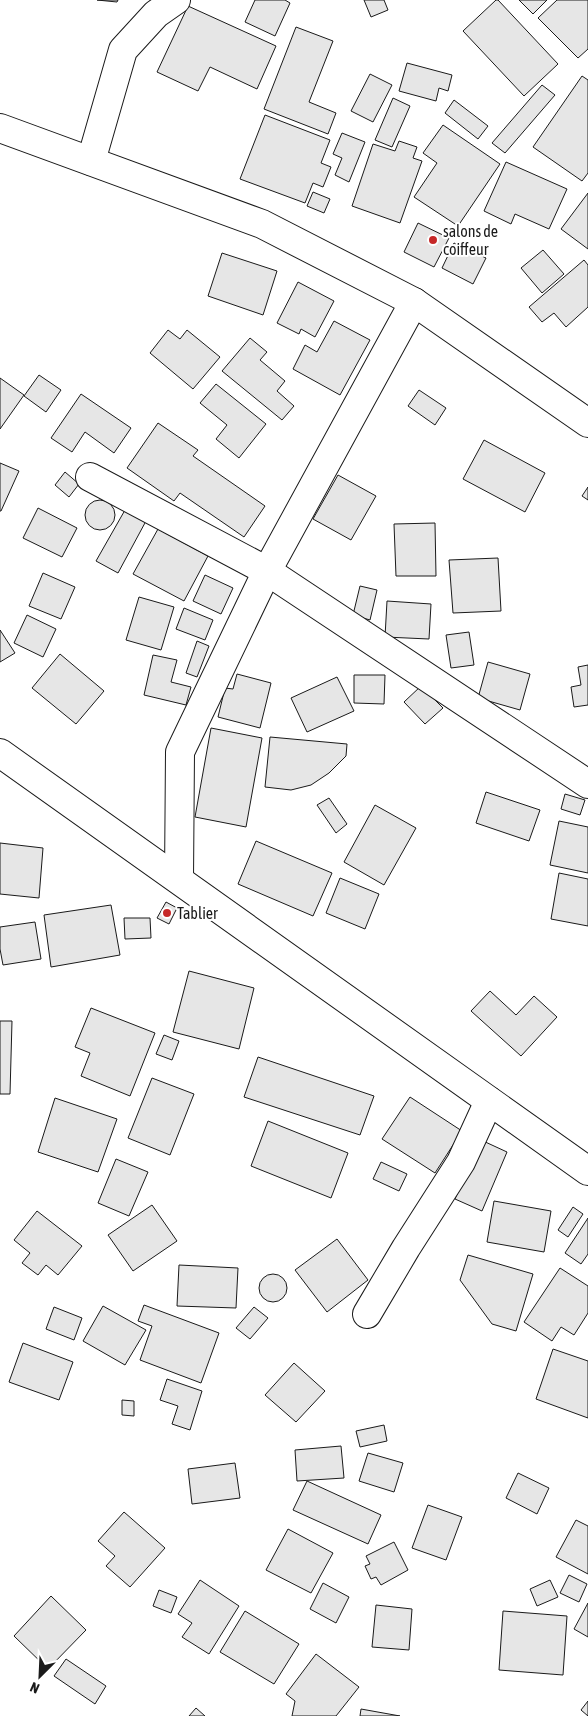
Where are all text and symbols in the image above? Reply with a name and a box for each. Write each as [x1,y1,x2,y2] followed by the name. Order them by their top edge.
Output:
[443,222,498,258] place label: salons de coiffeur
[427,234,439,246] marker: salons de coiffeur
[177,904,218,922] place label: Tablier
[161,907,173,919] marker: Tablier
[15,1651,65,1701] north arrow
[28,1679,42,1697] text: N

